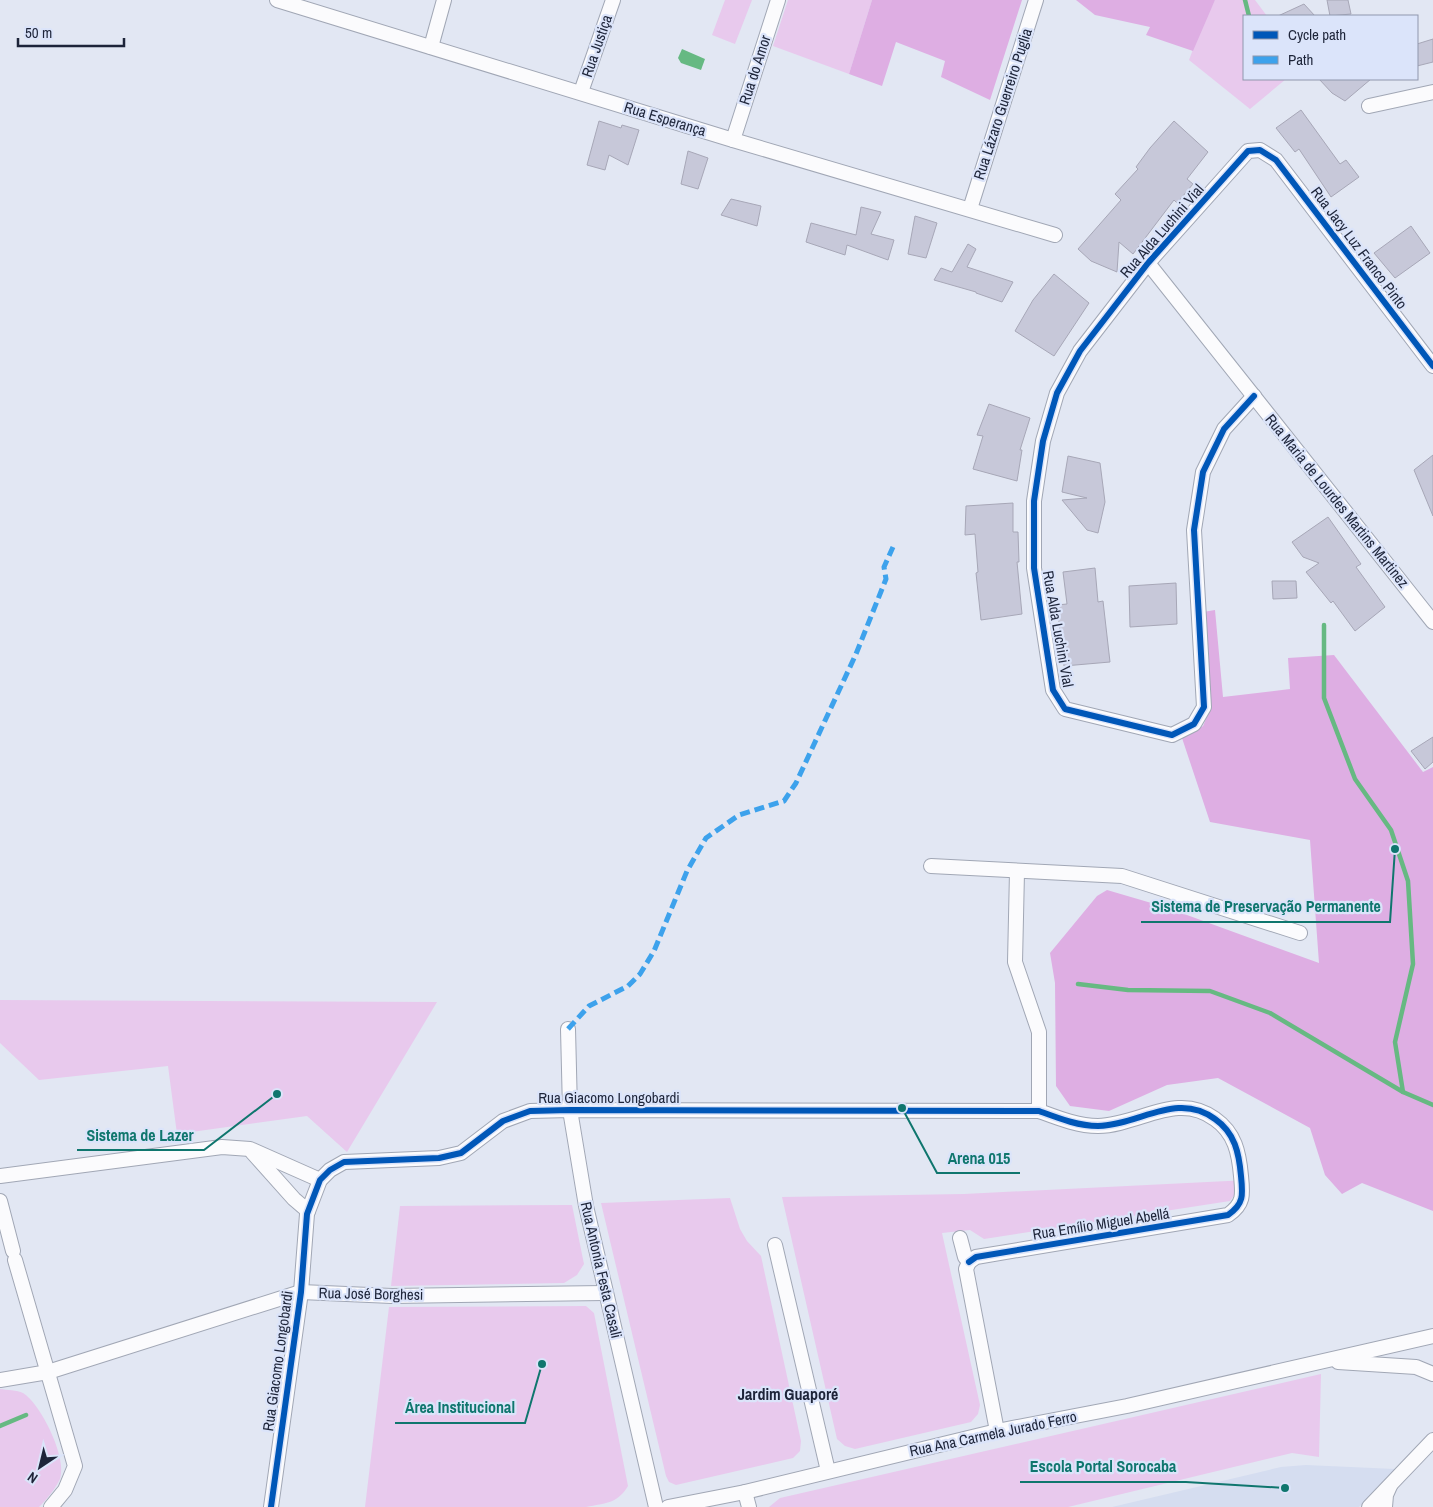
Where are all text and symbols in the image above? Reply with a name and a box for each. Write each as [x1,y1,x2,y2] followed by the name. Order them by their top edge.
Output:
[576,12,617,80] street label: Rua Justiça
[18,15,124,47] scale bar
[1243,15,1418,80] legend
[25,22,52,43] text: 50 m
[1288,24,1346,45] text: Cycle path
[968,25,1037,182] street label: Rua Lázaro Guerreiro Puglia
[733,32,776,107] street label: Rua do Amor
[1288,49,1313,70] text: Path
[622,96,709,141] street label: Rua Esperança
[1115,179,1208,282] street label: Rua Alda Luchini Vial
[1306,182,1413,313] street label: Rua Jacy Luz Franco Pinto
[1261,409,1414,592] street label: Rua Maria de Lourdes Martins Martinez
[1038,569,1079,689] street label: Rua Alda Luchini Vial
[1141,891,1390,922] callout: Sistema de Preservação Permanente
[1151,895,1381,917] text: Sistema de Preservação Permanente
[538,1087,680,1108] street label: Rua Giacomo Longobardi
[77,1119,204,1150] callout: Sistema de Lazer
[86,1124,194,1146] text: Sistema de Lazer
[937,1142,1020,1173] callout: Arena 015
[948,1147,1010,1169] text: Arena 015
[576,1200,627,1340] street label: Rua Antonia Festa Casali
[1031,1202,1171,1245] street label: Rua Emílio Miguel Abellá
[319,1282,423,1305] street label: Rua José Borghesi
[257,1289,298,1432] street label: Rua Giacomo Longobardi
[738,1383,838,1405] district label: Jardim Guaporé
[395,1392,525,1423] callout: Área Institucional
[405,1396,515,1418] text: Área Institucional
[907,1406,1079,1461] street label: Rua Ana Carmela Jurado Ferro
[15,1442,65,1492] north arrow
[1020,1451,1186,1482] callout: Escola Portal Sorocaba
[1030,1455,1177,1477] text: Escola Portal Sorocaba
[24,1468,41,1487] text: N

